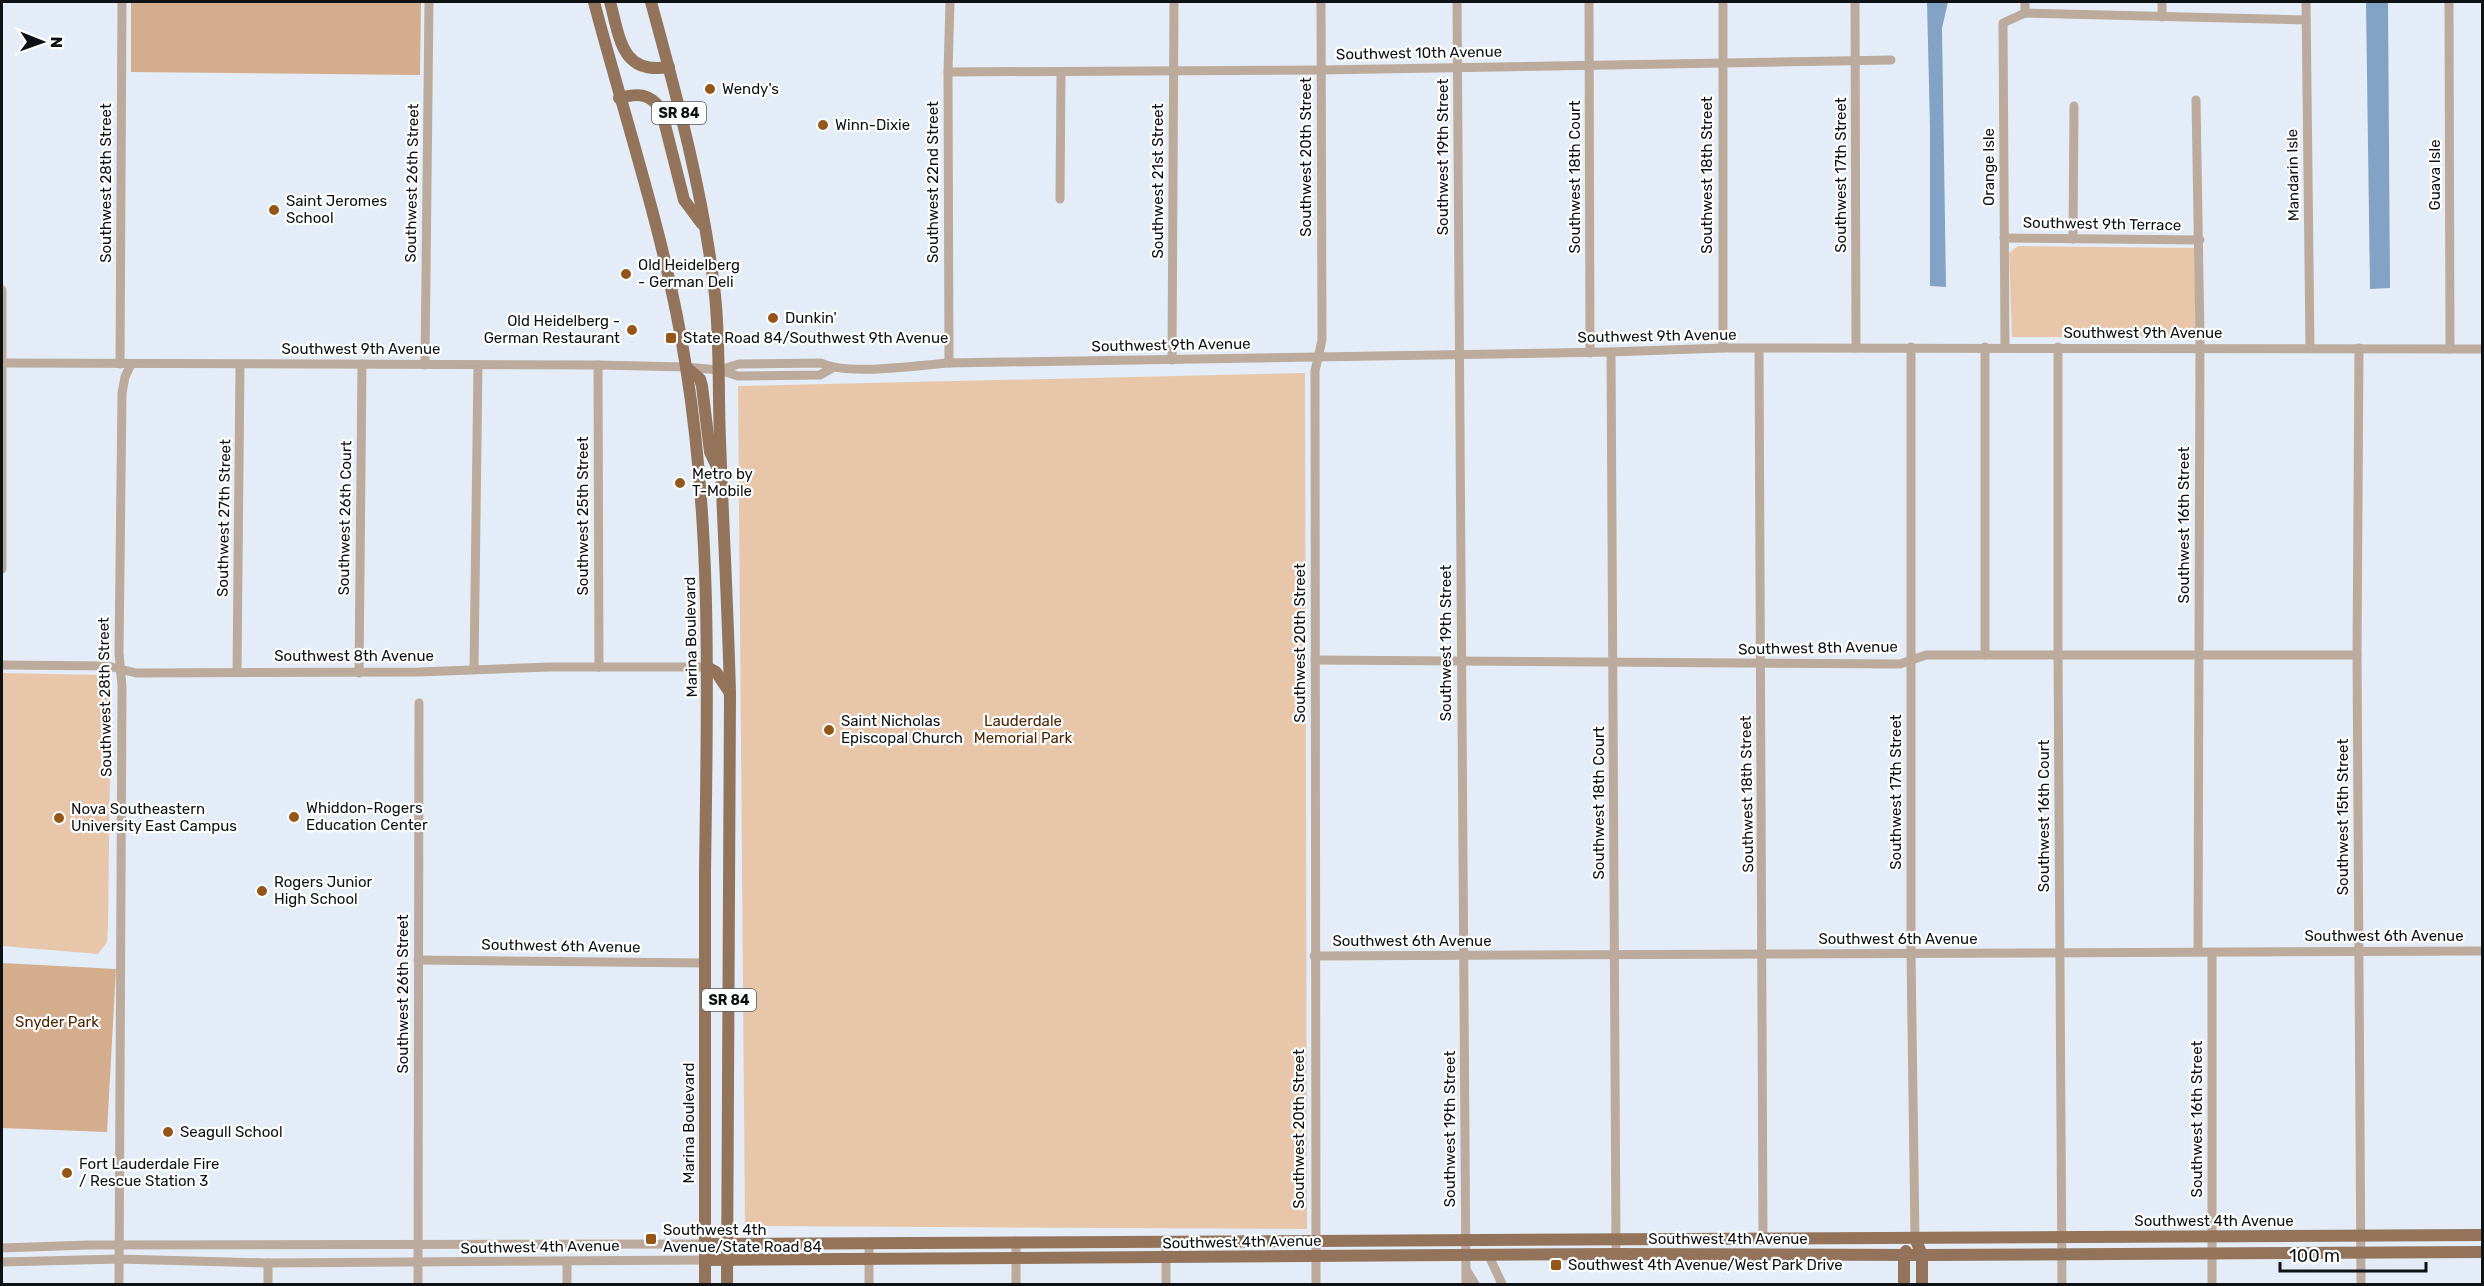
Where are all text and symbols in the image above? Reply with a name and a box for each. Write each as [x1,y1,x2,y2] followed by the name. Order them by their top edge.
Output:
[12,12,72,72] north arrow
[47,36,66,48] text: N
[1336,43,1502,63] street label: Southwest 10th Avenue
[1297,77,1315,237] street label: Southwest 20th Street
[1434,79,1452,235] street label: Southwest 19th Street
[722,80,779,98] place label: Wendy's
[703,82,717,96] marker: Wendy's
[1698,96,1716,254] street label: Southwest 18th Street
[1832,97,1850,253] street label: Southwest 17th Street
[1566,100,1584,254] street label: Southwest 18th Court
[924,101,942,263] street label: Southwest 22nd Street
[652,102,706,124] road number: SR 84
[97,103,115,263] street label: Southwest 28th Street
[402,103,422,263] street label: Southwest 26th Street
[1149,103,1167,259] street label: Southwest 21st Street
[835,116,910,134] place label: Winn-Dixie
[816,118,830,132] marker: Winn-Dixie
[1980,128,1998,206] street label: Orange Isle
[2283,129,2303,221] street label: Mandarin Isle
[2426,139,2444,211] street label: Guava Isle
[286,192,388,227] place label: Saint Jeromes School
[267,203,281,217] marker: Saint Jeromes School
[2023,214,2181,234] street label: Southwest 9th Terrace
[638,256,740,291] place label: Old Heidelberg - German Deli
[619,267,633,281] marker: Old Heidelberg - German Deli
[785,309,837,327] place label: Dunkin'
[766,311,780,325] marker: Dunkin'
[484,312,620,347] place label: Old Heidelberg - German Restaurant
[625,323,639,337] marker: Old Heidelberg - German Restaurant
[2064,324,2222,342] street label: Southwest 9th Avenue
[1577,326,1737,346] street label: Southwest 9th Avenue
[683,329,948,347] place label: State Road 84/Southwest 9th Avenue
[664,331,678,345] marker: State Road 84/Southwest 9th Avenue
[1091,335,1251,355] street label: Southwest 9th Avenue
[282,340,440,358] street label: Southwest 9th Avenue
[574,436,592,596] street label: Southwest 25th Street
[214,439,234,597] street label: Southwest 27th Street
[335,440,355,596] street label: Southwest 26th Court
[2175,446,2193,603] street label: Southwest 16th Street
[692,465,753,500] place label: Metro by T-Mobile
[673,476,687,490] marker: Metro by T-Mobile
[1291,563,1309,723] street label: Southwest 20th Street
[1437,565,1455,721] street label: Southwest 19th Street
[681,576,701,698] street label: Marina Boulevard
[95,617,115,777] street label: Southwest 28th Street
[1738,638,1898,658] street label: Southwest 8th Avenue
[274,647,434,665] street label: Southwest 8th Avenue
[841,712,963,747] place label: Saint Nicholas Episcopal Church
[974,712,1072,747] park label: Lauderdale Memorial Park
[1887,714,1905,870] street label: Southwest 17th Street
[1737,715,1757,873] street label: Southwest 18th Street
[822,723,836,737] marker: Saint Nicholas Episcopal Church
[1590,726,1608,880] street label: Southwest 18th Court
[2334,739,2352,895] street label: Southwest 15th Street
[2035,740,2053,892] street label: Southwest 16th Court
[306,799,428,834] place label: Whiddon-Rogers Education Center
[71,800,237,835] place label: Nova Southeastern University East Campus
[287,810,301,824] marker: Whiddon-Rogers Education Center
[52,811,66,825] marker: Nova Southeastern University East Campus
[274,873,373,908] place label: Rogers Junior High School
[255,884,269,898] marker: Rogers Junior High School
[394,914,412,1074] street label: Southwest 26th Street
[2304,927,2464,945] street label: Southwest 6th Avenue
[1818,930,1978,948] street label: Southwest 6th Avenue
[1332,932,1492,950] street label: Southwest 6th Avenue
[481,936,641,956] street label: Southwest 6th Avenue
[702,989,756,1011] road number: SR 84
[15,1013,99,1031] park label: Snyder Park
[2188,1040,2206,1197] street label: Southwest 16th Street
[1290,1049,1308,1209] street label: Southwest 20th Street
[1441,1051,1459,1207] street label: Southwest 19th Street
[680,1063,698,1183] street label: Marina Boulevard
[180,1123,283,1141] place label: Seagull School
[161,1125,175,1139] marker: Seagull School
[79,1155,219,1190] place label: Fort Lauderdale Fire / Rescue Station 3
[60,1166,74,1180] marker: Fort Lauderdale Fire / Rescue Station 3
[2134,1212,2294,1230] street label: Southwest 4th Avenue
[663,1221,822,1256] place label: Southwest 4th Avenue/State Road 84
[1648,1230,1808,1248] street label: Southwest 4th Avenue
[644,1232,658,1246] marker: Southwest 4th Avenue/State Road 84
[1162,1232,1322,1252] street label: Southwest 4th Avenue
[2280,1235,2426,1273] scale bar
[460,1237,620,1257] street label: Southwest 4th Avenue
[2289,1245,2340,1267] text: 100 m
[1568,1256,1843,1274] place label: Southwest 4th Avenue/West Park Drive
[1549,1258,1563,1272] marker: Southwest 4th Avenue/West Park Drive

